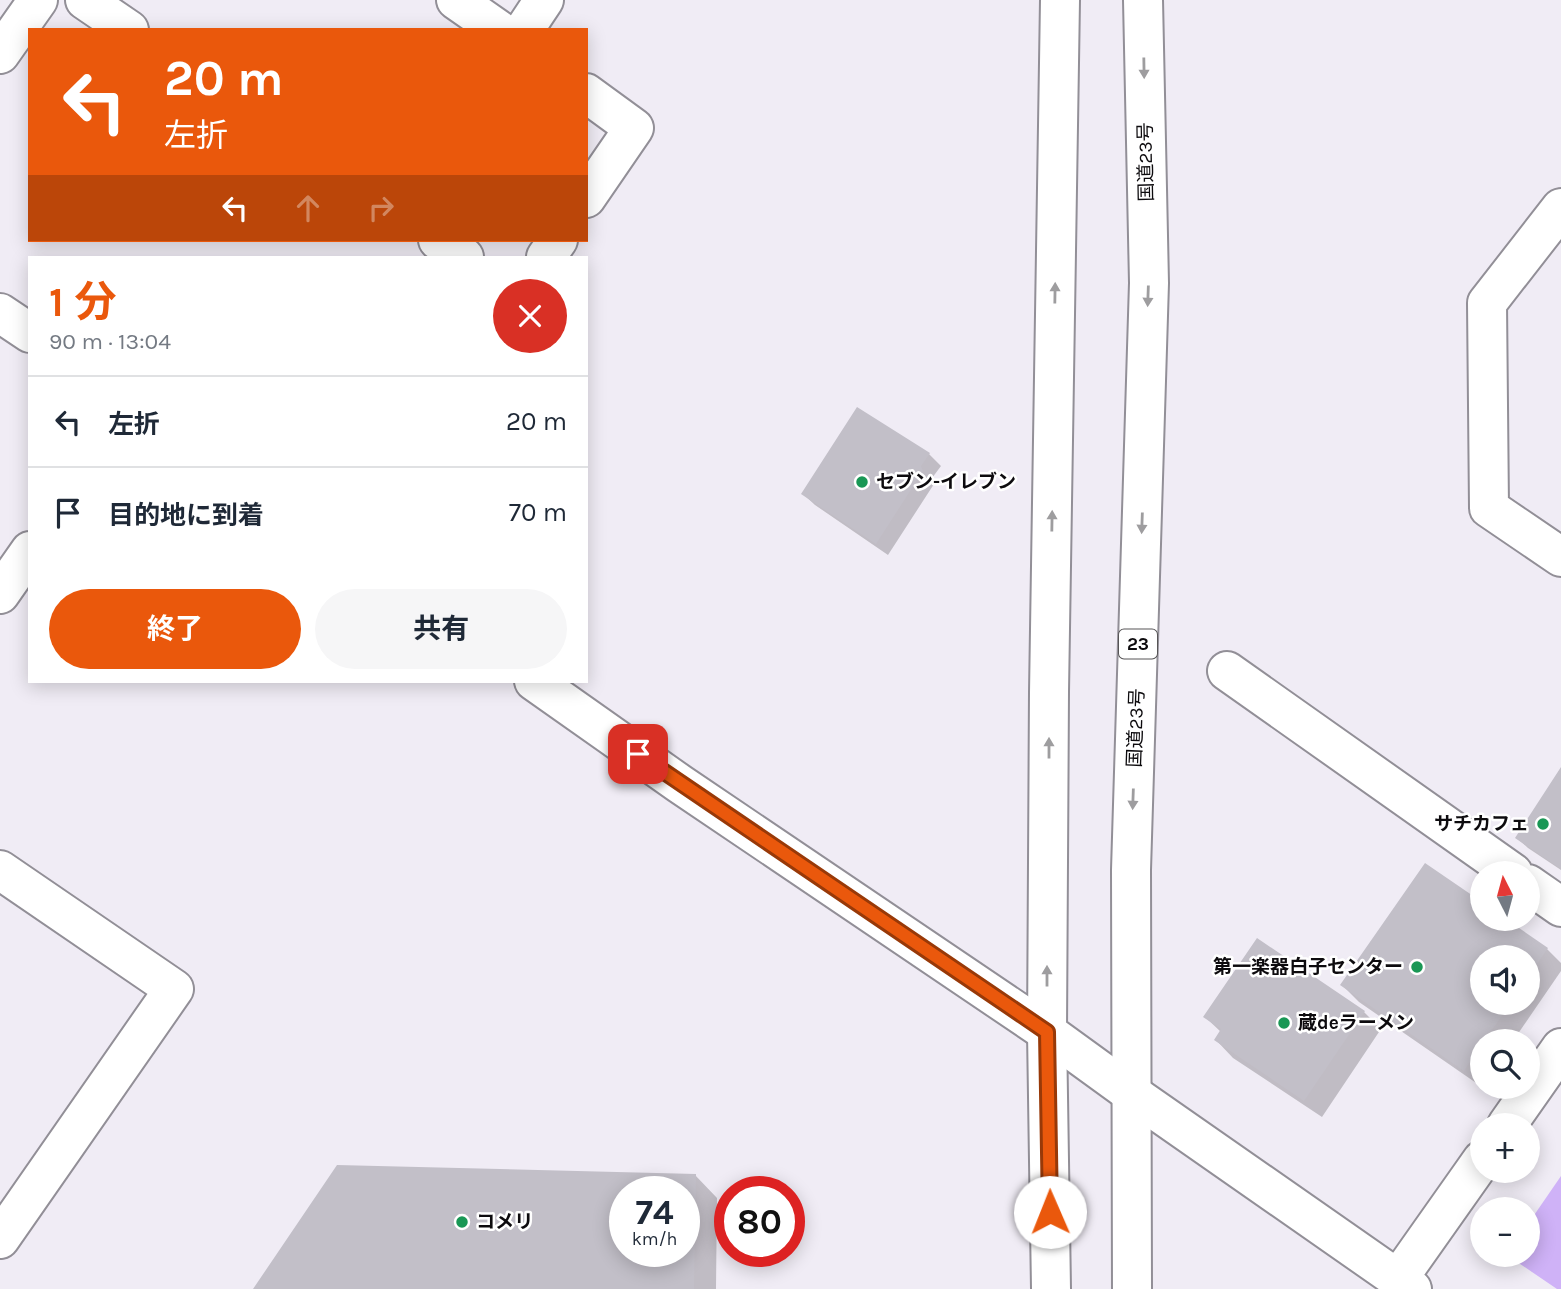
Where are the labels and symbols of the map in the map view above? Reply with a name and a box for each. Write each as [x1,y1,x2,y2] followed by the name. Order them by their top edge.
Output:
[1139,57,1150,79] one-way arrow
[1134,122,1158,202] street label: 国道23号
[1049,282,1061,304] one-way arrow
[1143,285,1154,307] one-way arrow
[876,471,1016,493] place label: セブン-イレブン
[854,474,870,490] marker: セブン-イレブン
[1046,510,1057,532] one-way arrow
[1136,512,1147,534] one-way arrow
[1119,630,1157,658] road number: 23
[1124,688,1148,768] street label: 国道23号
[608,724,668,784] pin
[1043,737,1055,759] one-way arrow
[1128,789,1139,811] one-way arrow
[1434,813,1529,835] place label: サチカフェ
[1535,816,1551,832] marker: サチカフェ
[1470,861,1540,931] north arrow
[1213,956,1403,978] place label: 第一楽器白子センター
[1409,959,1425,975] marker: 第一楽器白子センター
[1041,965,1053,987] one-way arrow
[1298,1012,1414,1034] place label: 蔵deラーメン
[1276,1015,1292,1031] marker: 蔵deラーメン
[1013,1175,1087,1249] position arrow
[714,1176,805,1267] speed limit sign: 80
[476,1211,533,1233] place label: コメリ
[454,1214,470,1230] marker: コメリ

